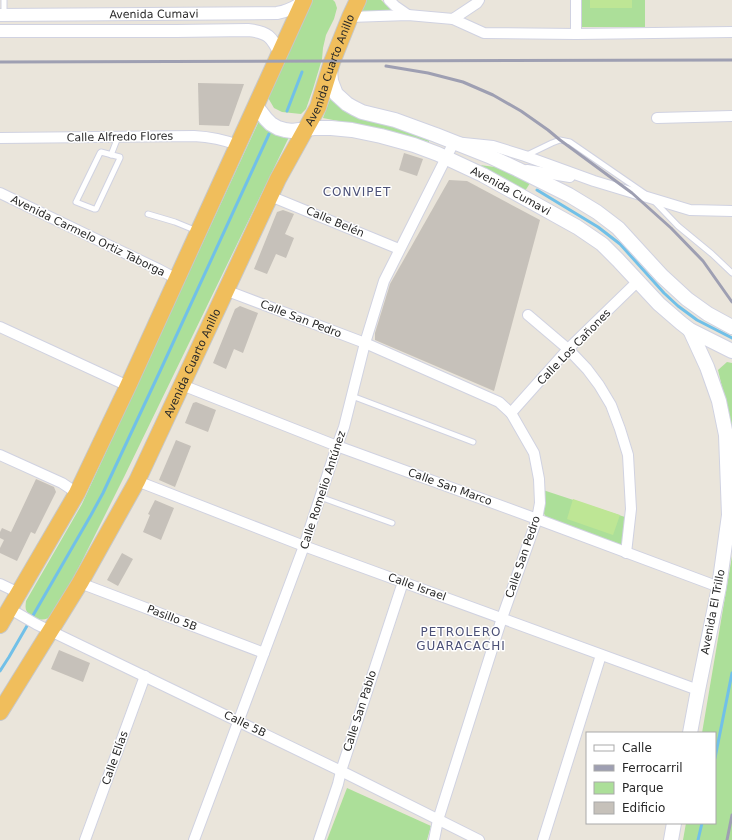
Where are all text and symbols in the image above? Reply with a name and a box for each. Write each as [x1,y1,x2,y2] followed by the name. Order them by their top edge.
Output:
[109,7,199,21] street label: Avenida Cumavi
[302,12,357,128] street label: Avenida Cuarto Anillo
[67,130,174,144] street label: Calle Alfredo Flores
[469,164,553,218] street label: Avenida Cumavi
[323,185,391,199] district label: CONVIPET
[9,193,167,279] street label: Avenida Carmelo Ortiz Taborga
[304,204,366,240] street label: Calle Belén
[259,298,344,341] street label: Calle San Pedro
[161,306,223,419] street label: Avenida Cuarto Anillo
[534,306,614,388] street label: Calle Los Cañones
[298,429,348,551] street label: Calle Romelio Antúnez
[406,466,494,508] street label: Calle San Marco
[503,514,543,600] street label: Calle San Pedro
[698,568,728,656] street label: Avenida El Trillo
[386,570,448,604] street label: Calle Israel
[145,603,199,633] street label: Pasillo 5B
[416,625,506,653] district label: PETROLERO GUARACACHI
[341,668,379,753] street label: Calle San Pablo
[222,708,268,740] street label: Calle 5B
[99,729,131,787] street label: Calle Elías
[586,732,716,824] legend
[622,741,652,755] text: Calle
[622,761,683,775] text: Ferrocarril
[622,781,663,795] text: Parque
[622,801,665,815] text: Edificio

